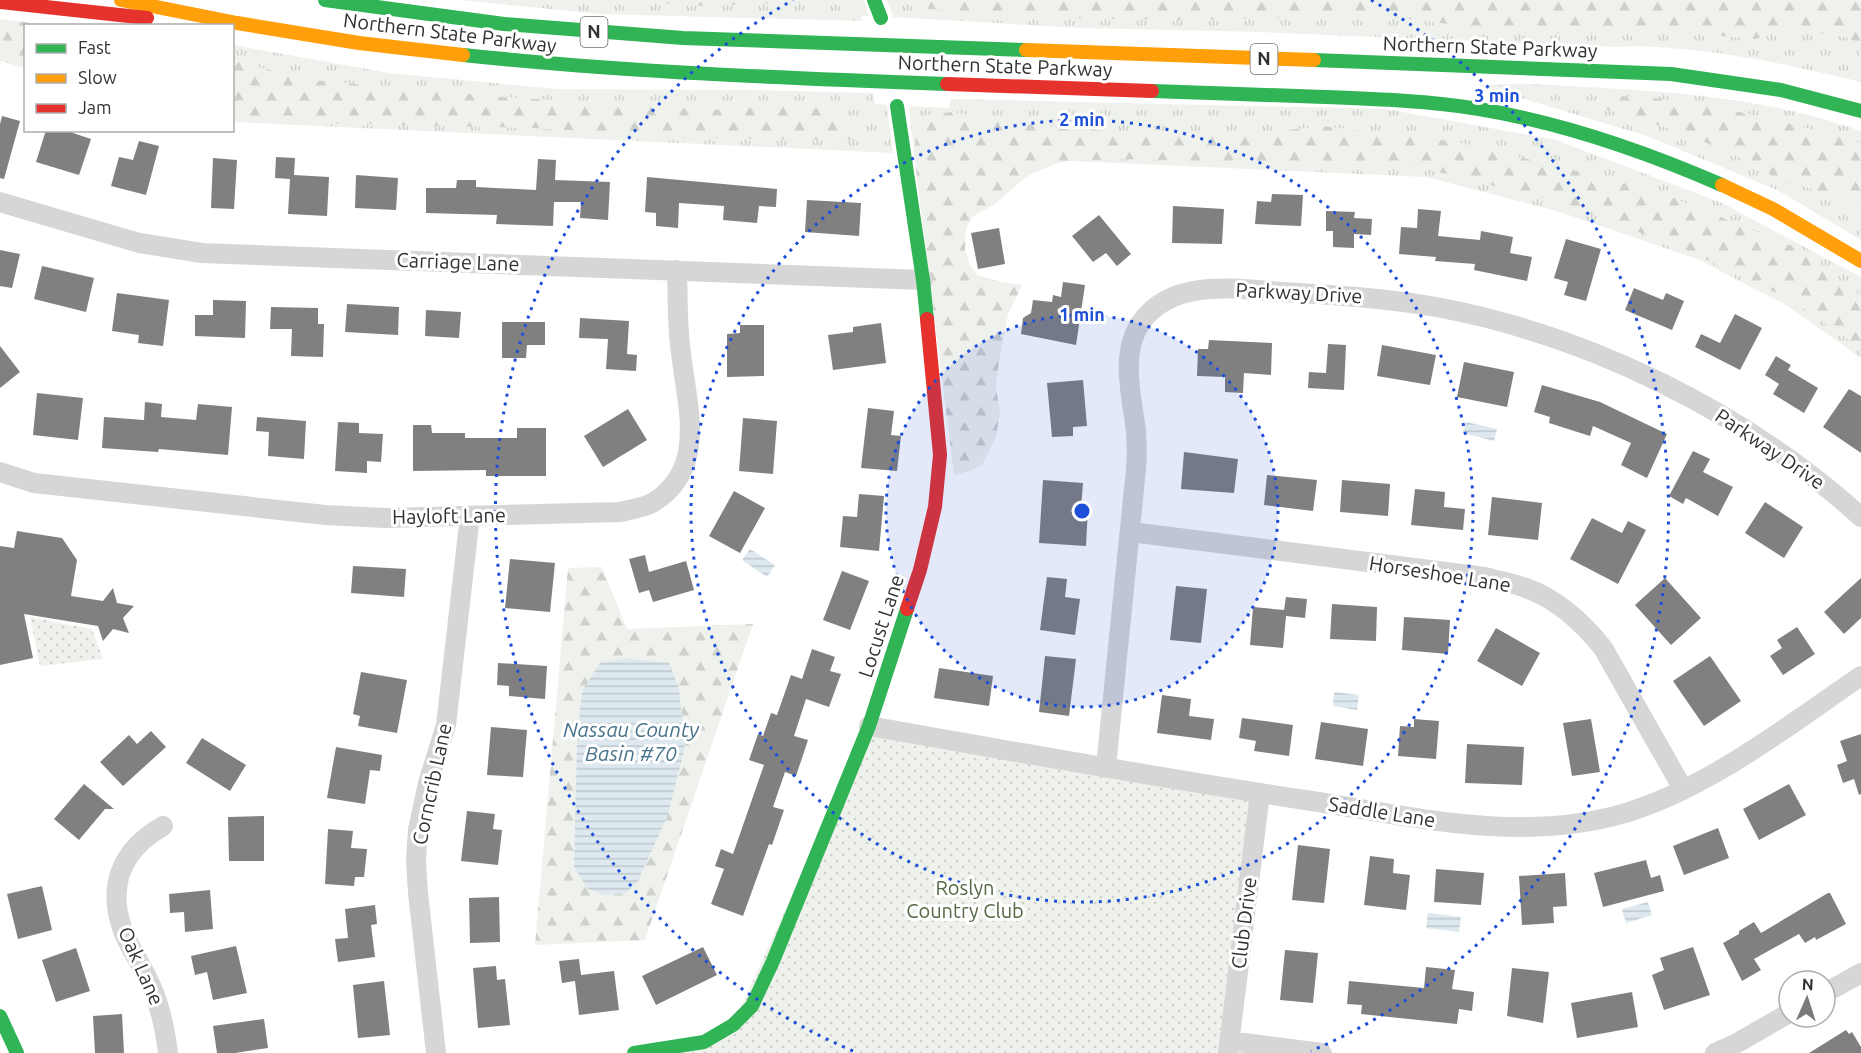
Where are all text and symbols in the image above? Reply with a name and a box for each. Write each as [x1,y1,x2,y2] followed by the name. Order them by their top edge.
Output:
[342,8,558,57] street label: Northern State Parkway
[580,17,608,47] road number: N
[24,24,234,132] legend
[1382,31,1598,62] street label: Northern State Parkway
[78,37,111,57] text: Fast
[1250,44,1278,74] road number: N
[897,50,1113,81] street label: Northern State Parkway
[78,67,117,87] text: Slow
[1474,85,1520,105] text: 3 min
[78,97,112,117] text: Jam
[1059,109,1105,129] text: 2 min
[396,248,520,275] street label: Carriage Lane
[1235,278,1363,307] street label: Parkway Drive
[1059,304,1105,324] text: 1 min
[1711,404,1829,494] street label: Parkway Drive
[1072,501,1092,521] centre of rings
[392,503,506,528] street label: Hayloft Lane
[1368,551,1513,596] street label: Horseshoe Lane
[853,572,908,680] street label: Locust Lane
[563,717,700,765] water label: Nassau County Basin #70
[407,721,456,847] street label: Corncrib Lane
[1327,792,1437,831] street label: Saddle Lane
[906,876,1024,922] park label: Roslyn Country Club
[1226,876,1261,970] street label: Club Drive
[114,923,169,1009] street label: Oak Lane
[1777,969,1837,1029] north arrow
[1801,975,1814,993] text: N

